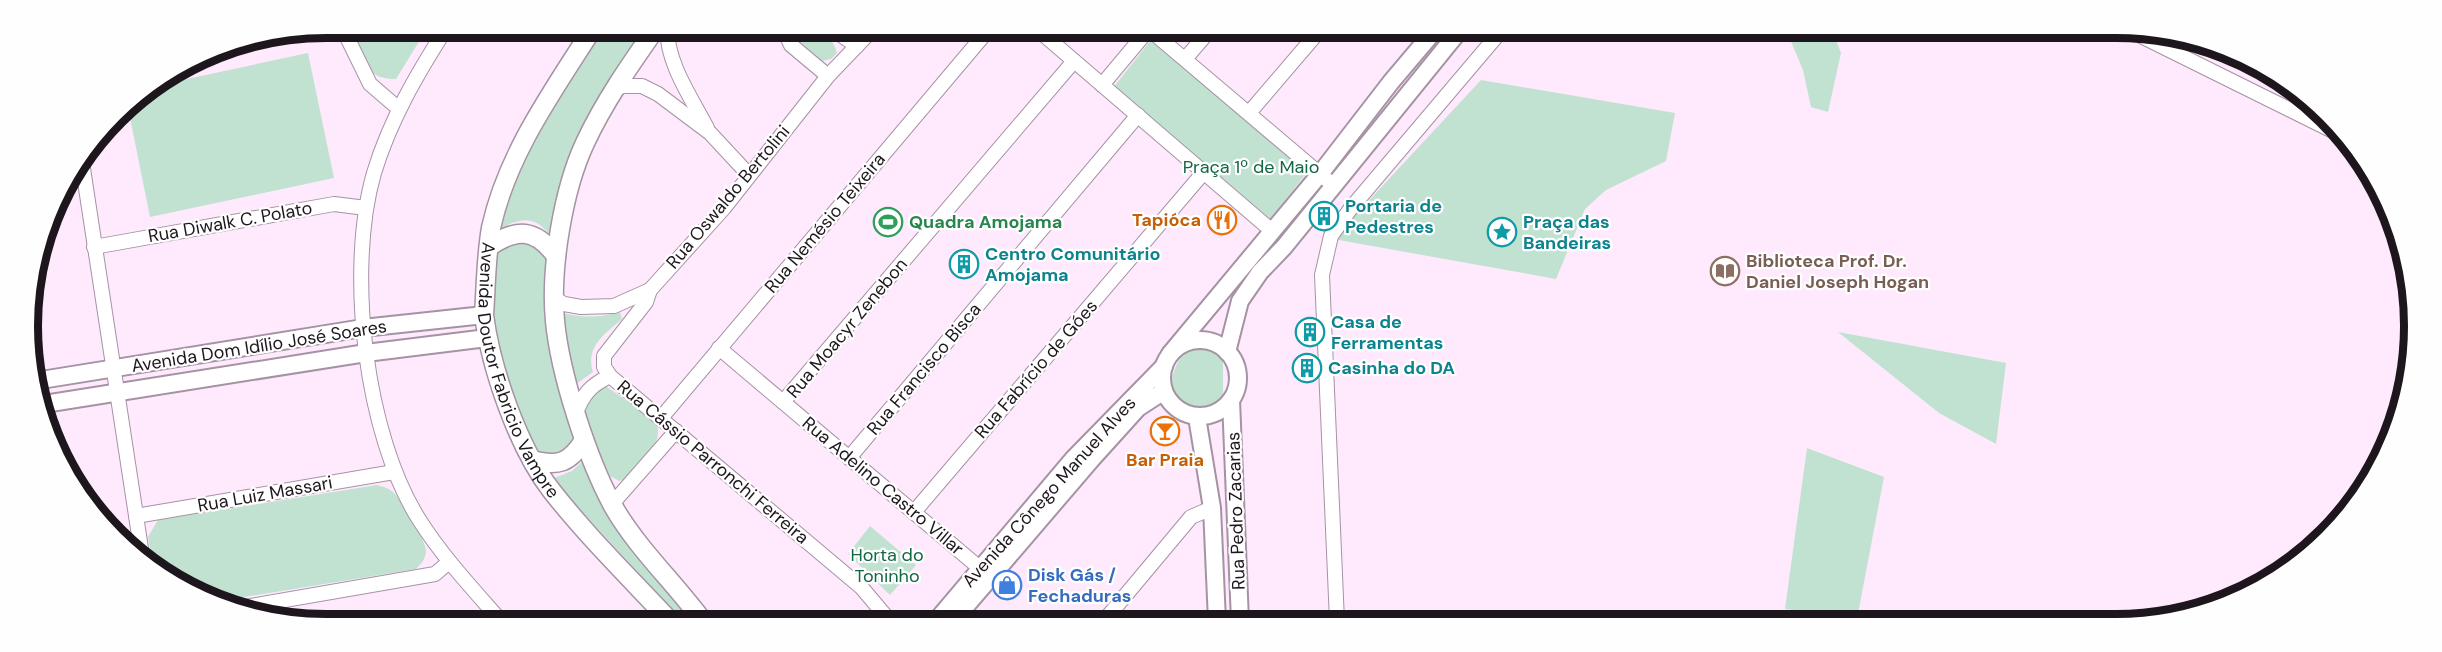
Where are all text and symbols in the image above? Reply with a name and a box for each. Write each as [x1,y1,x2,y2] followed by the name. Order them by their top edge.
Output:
[661,120,795,274] street label: Rua Oswaldo Bertolini
[759,148,891,298] street label: Rua Nemésio Teixeira
[1183,155,1319,179] park label: Praça 1º de Maio
[1345,194,1442,239] place label: Portaria de Pedestres
[146,196,314,248] street label: Rua Diwalk C. Polato
[1308,200,1340,232] building icon: Portaria de Pedestres
[1206,204,1238,236] restaurant icon: Tapióca
[872,206,904,238] sports icon: Quadra Amojama
[1132,208,1201,232] place label: Tapióca
[909,210,1062,234] place label: Quadra Amojama
[1523,210,1611,255] place label: Praça das Bandeiras
[1486,216,1518,248] place icon: Praça das Bandeiras
[472,241,565,503] street label: Avenida Doutor Fabricio Vampre
[985,242,1160,287] place label: Centro Comunitário Amojama
[948,248,980,280] building icon: Centro Comunitário Amojama
[1746,249,1929,294] place label: Biblioteca Prof. Dr. Daniel Joseph Hogan
[781,253,913,403] street label: Rua Moacyr Zenebon
[1709,255,1741,287] library icon: Biblioteca Prof. Dr. Daniel Joseph Hogan
[969,295,1103,443] street label: Rua Fabrício de Góes
[862,298,986,440] street label: Rua Francisco Bisca
[1331,310,1443,355] place label: Casa de Ferramentas
[130,314,388,378] street label: Avenida Dom Idílio José Soares
[1294,316,1326,348] building icon: Casa de Ferramentas
[1291,352,1323,384] building icon: Casinha do DA
[1328,356,1455,380] place label: Casinha do DA
[612,375,814,549] street label: Rua Cássio Parronchi Ferreira
[957,391,1141,593] street label: Avenida Cônego Manuel Alves
[797,411,969,561] street label: Rua Adelino Castro Villar
[1149,415,1181,447] bar icon: Bar Praia
[1221,432,1251,590] street label: Rua Pedro Zacarias
[1126,448,1204,472] place label: Bar Praia
[196,470,334,518] street label: Rua Luiz Massari
[850,543,924,588] park label: Horta do Toninho
[1028,563,1131,608] place label: Disk Gás / Fechaduras
[991,569,1023,601] shop icon: Disk Gás / Fechaduras

